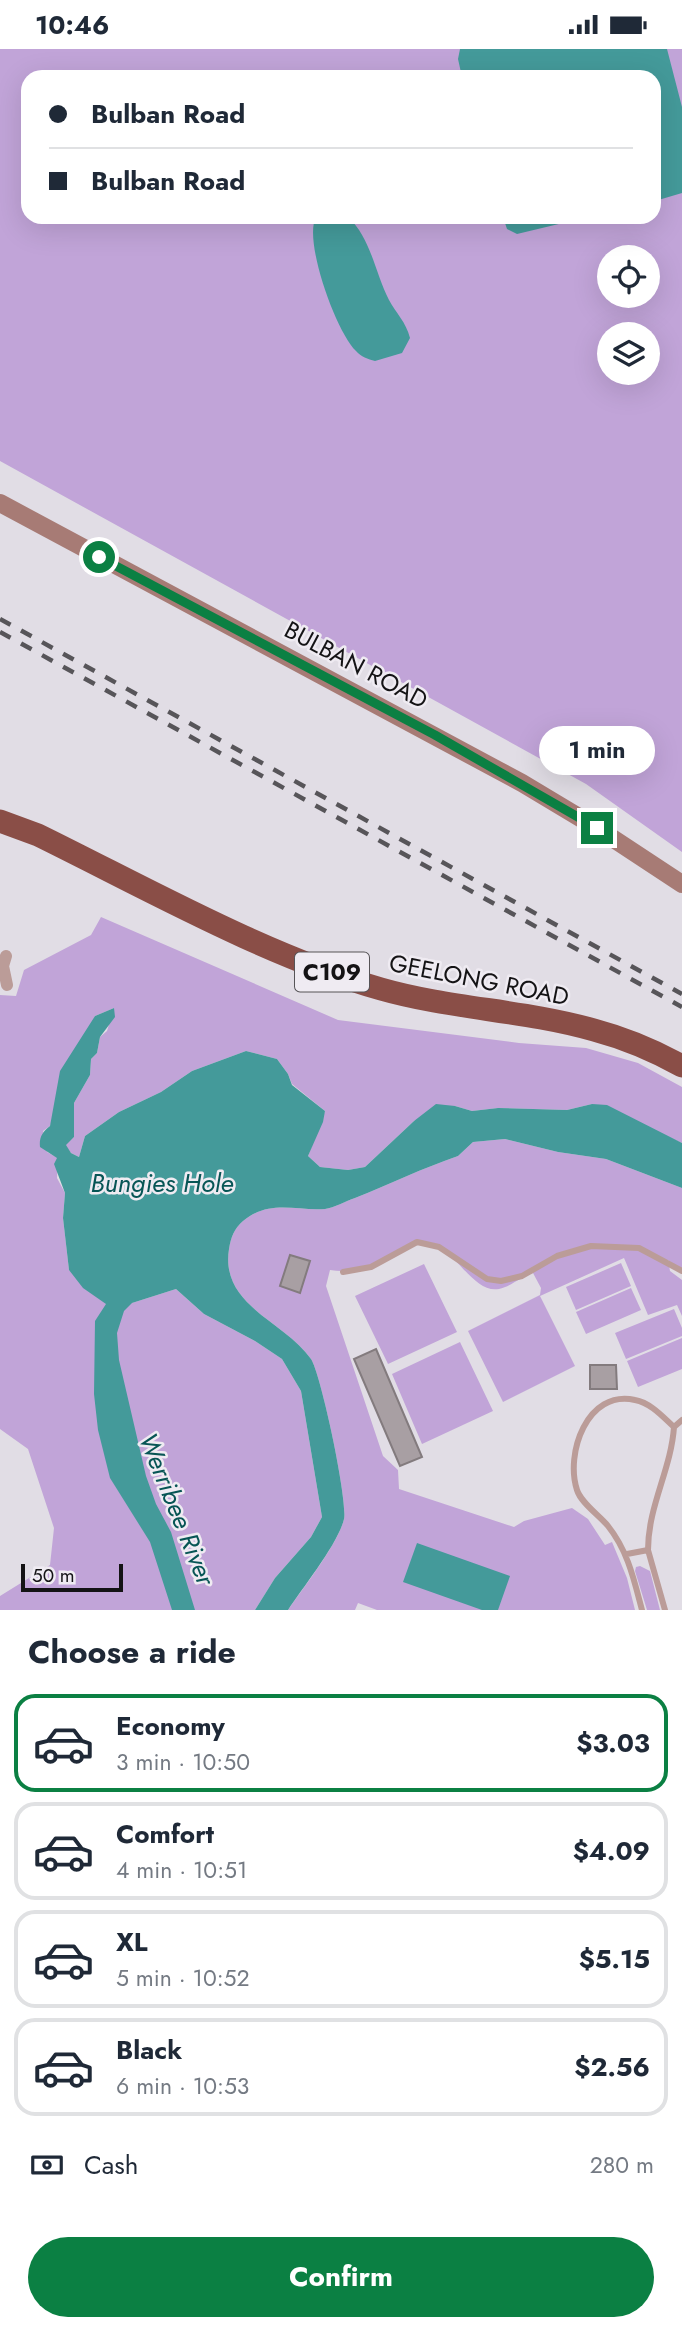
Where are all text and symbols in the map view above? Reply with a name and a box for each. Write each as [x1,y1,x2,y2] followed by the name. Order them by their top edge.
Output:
[35,6,109,44] text: 10:46
[91,95,245,133] text: Bulban Road
[91,162,245,200] text: Bulban Road
[597,245,660,385] map controls
[597,245,660,308] button: locate
[597,322,660,385] button: layers
[83,541,115,573] route start
[278,612,434,717] street label: BULBAN ROAD
[539,727,655,775] callout: 1 min
[568,733,626,767] text: 1 min
[581,812,613,844] route end
[386,945,572,1014] street label: GEELONG ROAD
[295,953,369,991] road number: C109
[90,1164,234,1202] water label: Bungies Hole
[129,1427,225,1592] water label: Werribee River
[21,1561,122,1593] scale bar
[32,1562,75,1589] text: 50 m
[28,1629,236,1675] text: Choose a ride
[116,1707,225,1745] text: Economy
[32,1712,95,1775] icon: car
[576,1724,650,1762] text: $3.03
[116,1745,250,1779] text: 3 min · 10:50
[116,1815,214,1853] text: Comfort
[32,1820,95,1883] icon: car
[573,1832,650,1870] text: $4.09
[116,1853,247,1887] text: 4 min · 10:51
[116,1923,148,1961] text: XL
[32,1928,95,1991] icon: car
[579,1940,650,1978] text: $5.15
[116,1961,250,1995] text: 5 min · 10:52
[116,2031,182,2069] text: Black
[32,2036,95,2099] icon: car
[574,2048,650,2086] text: $2.56
[116,2069,249,2103] text: 6 min · 10:53
[28,2146,66,2184] icon: cash
[84,2146,138,2184] text: Cash
[590,2148,654,2182] text: 280 m
[28,2237,654,2317] button: Confirm

